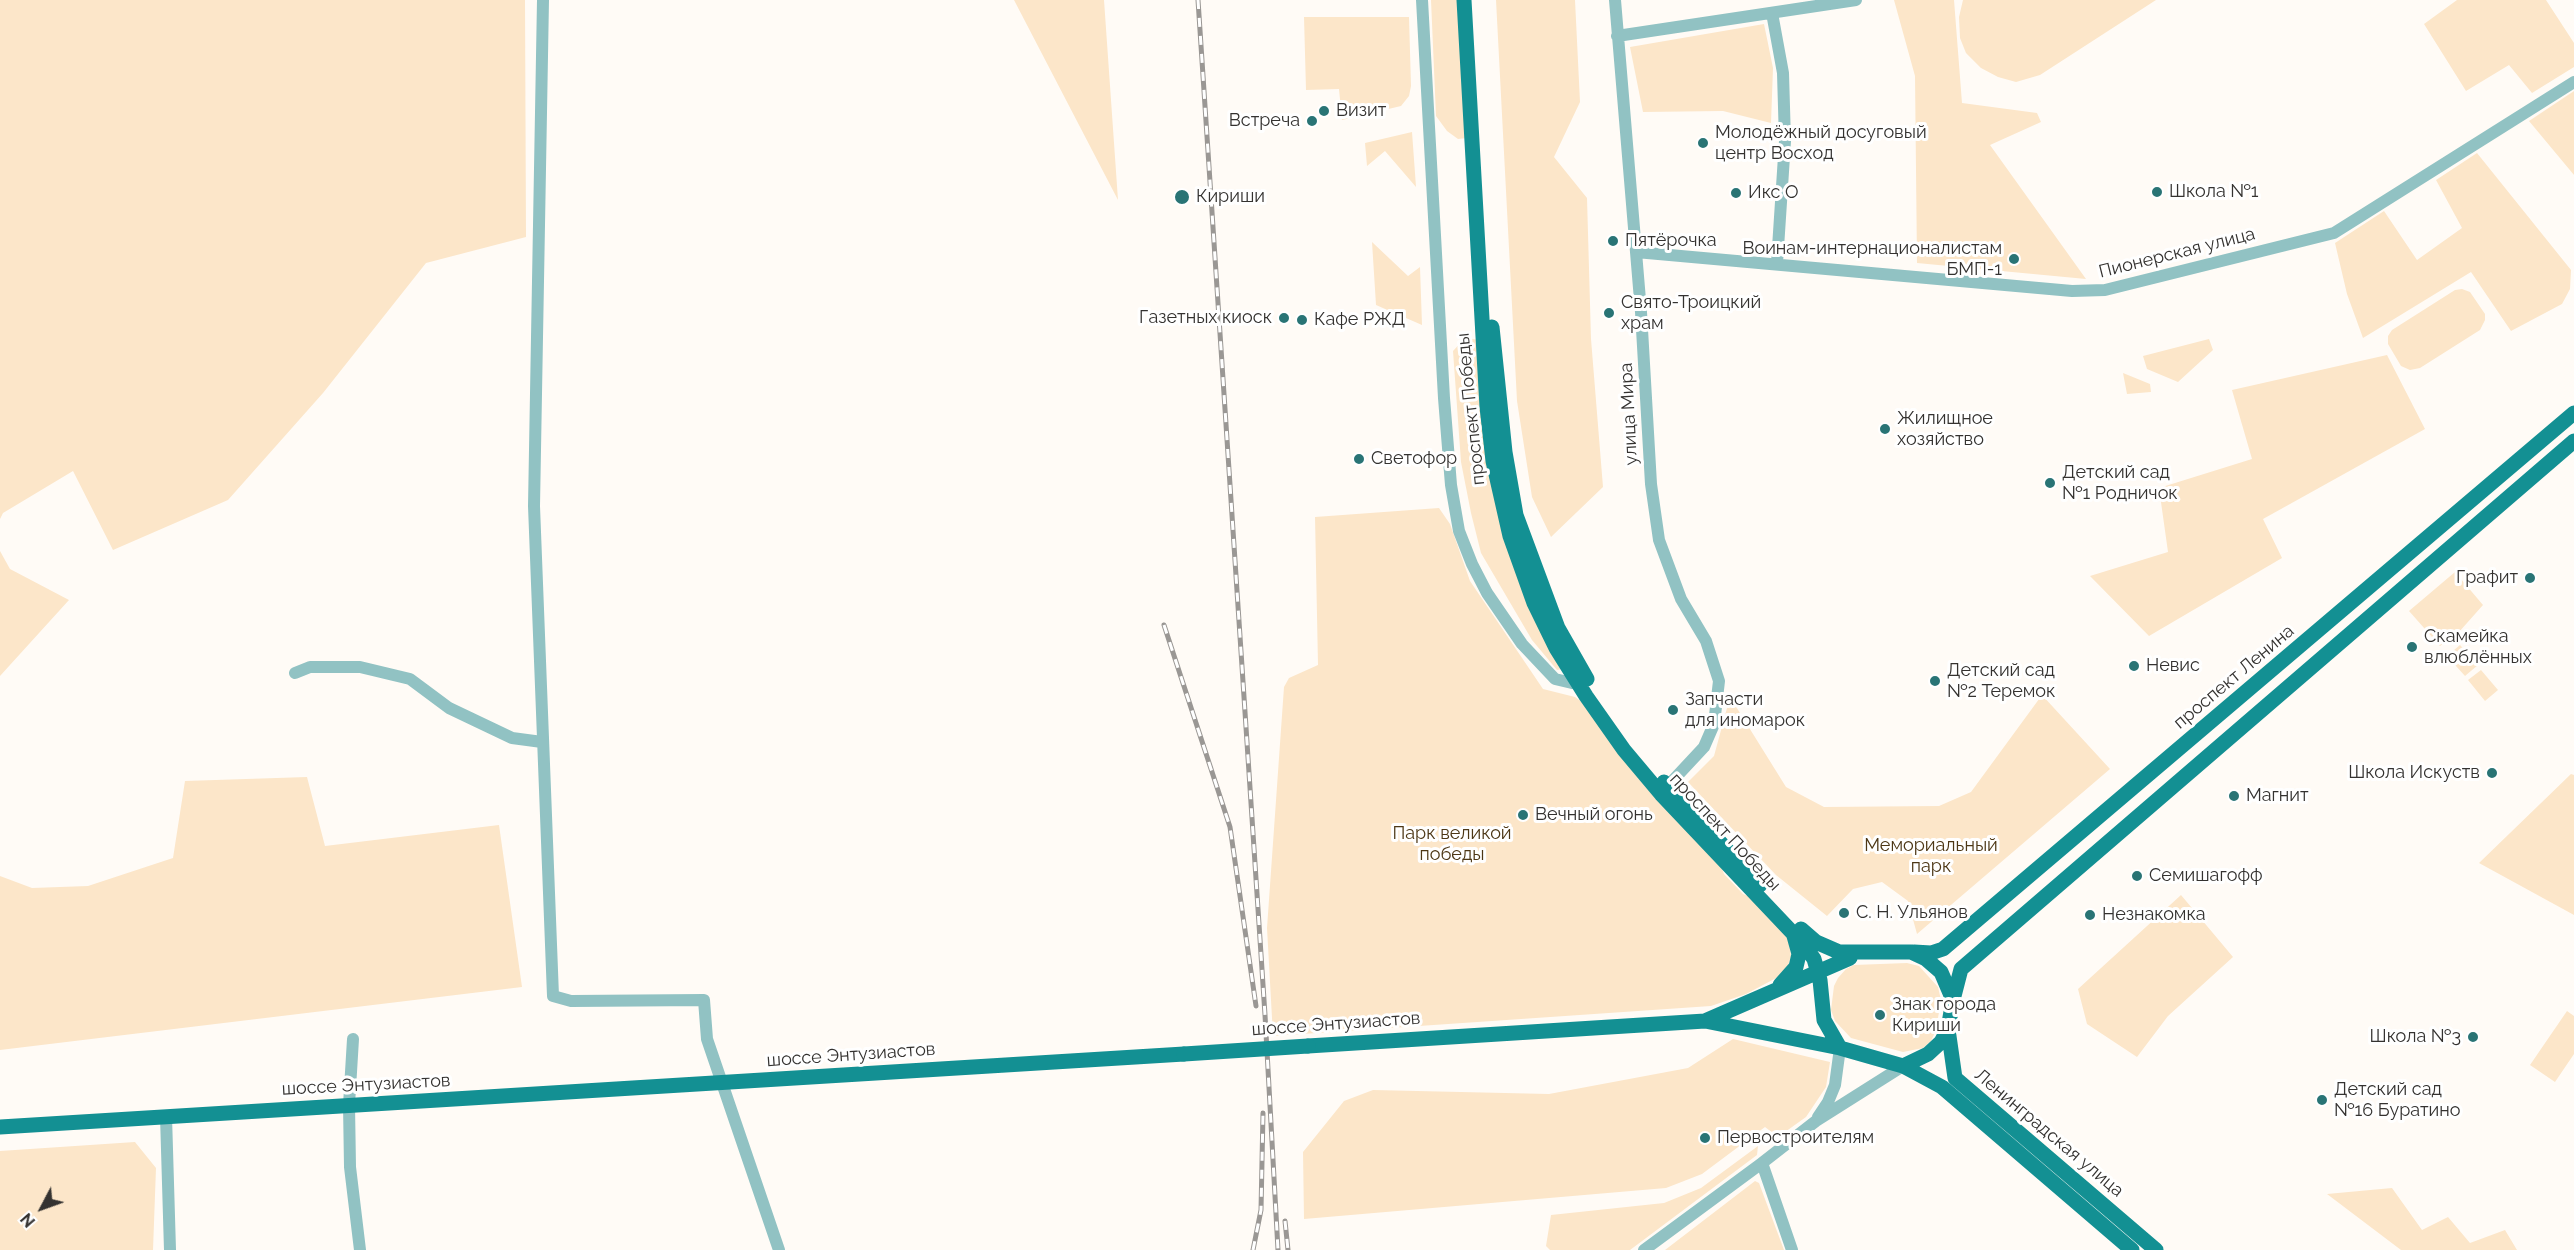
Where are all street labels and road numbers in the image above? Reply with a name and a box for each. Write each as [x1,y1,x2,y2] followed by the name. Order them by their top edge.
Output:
[2097,223,2257,283] street label: Пионерская улица
[1452,332,1490,486] street label: проспект Победы
[1616,362,1642,466] street label: улица Мира
[2169,620,2299,734] street label: проспект Ленина
[1665,769,1785,895] street label: проспект Победы
[1251,1007,1421,1041] street label: шоссе Энтузиастов
[766,1038,936,1072] street label: шоссе Энтузиастов
[1970,1064,2128,1202] street label: Ленинградская улица
[281,1070,451,1100] street label: шоссе Энтузиастов

